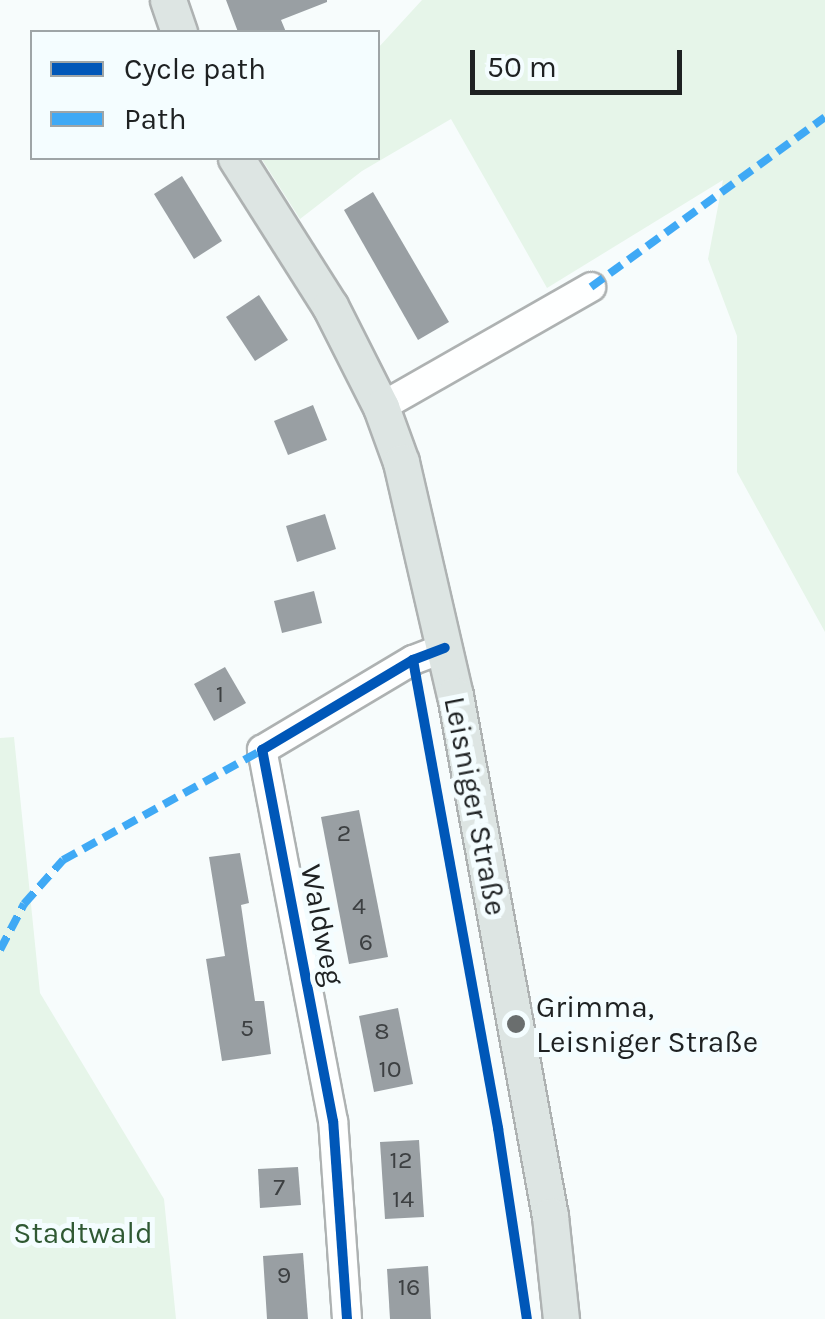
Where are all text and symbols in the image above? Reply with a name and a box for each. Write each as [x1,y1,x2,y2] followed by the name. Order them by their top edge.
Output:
[30,30,380,160] legend
[475,30,688,92] scale bar
[487,49,557,85] text: 50 m
[124,51,266,87] text: Cycle path
[124,101,187,137] text: Path
[216,679,224,709] house number: 1
[436,694,514,918] street label: Leisniger Straße
[337,818,351,848] house number: 2
[293,861,351,989] street label: Waldweg
[352,891,366,921] house number: 4
[359,927,373,957] house number: 6
[536,989,758,1060] place label: Grimma, Leisniger Straße
[240,1013,254,1043] house number: 5
[505,1013,527,1035] marker: Grimma, Leisniger Straße
[374,1016,390,1046] house number: 8
[378,1054,402,1084] house number: 10
[390,1145,412,1175] house number: 12
[273,1172,285,1202] house number: 7
[392,1184,414,1214] house number: 14
[13,1215,153,1251] park label: Stadtwald
[277,1260,291,1290] house number: 9
[398,1272,420,1302] house number: 16

